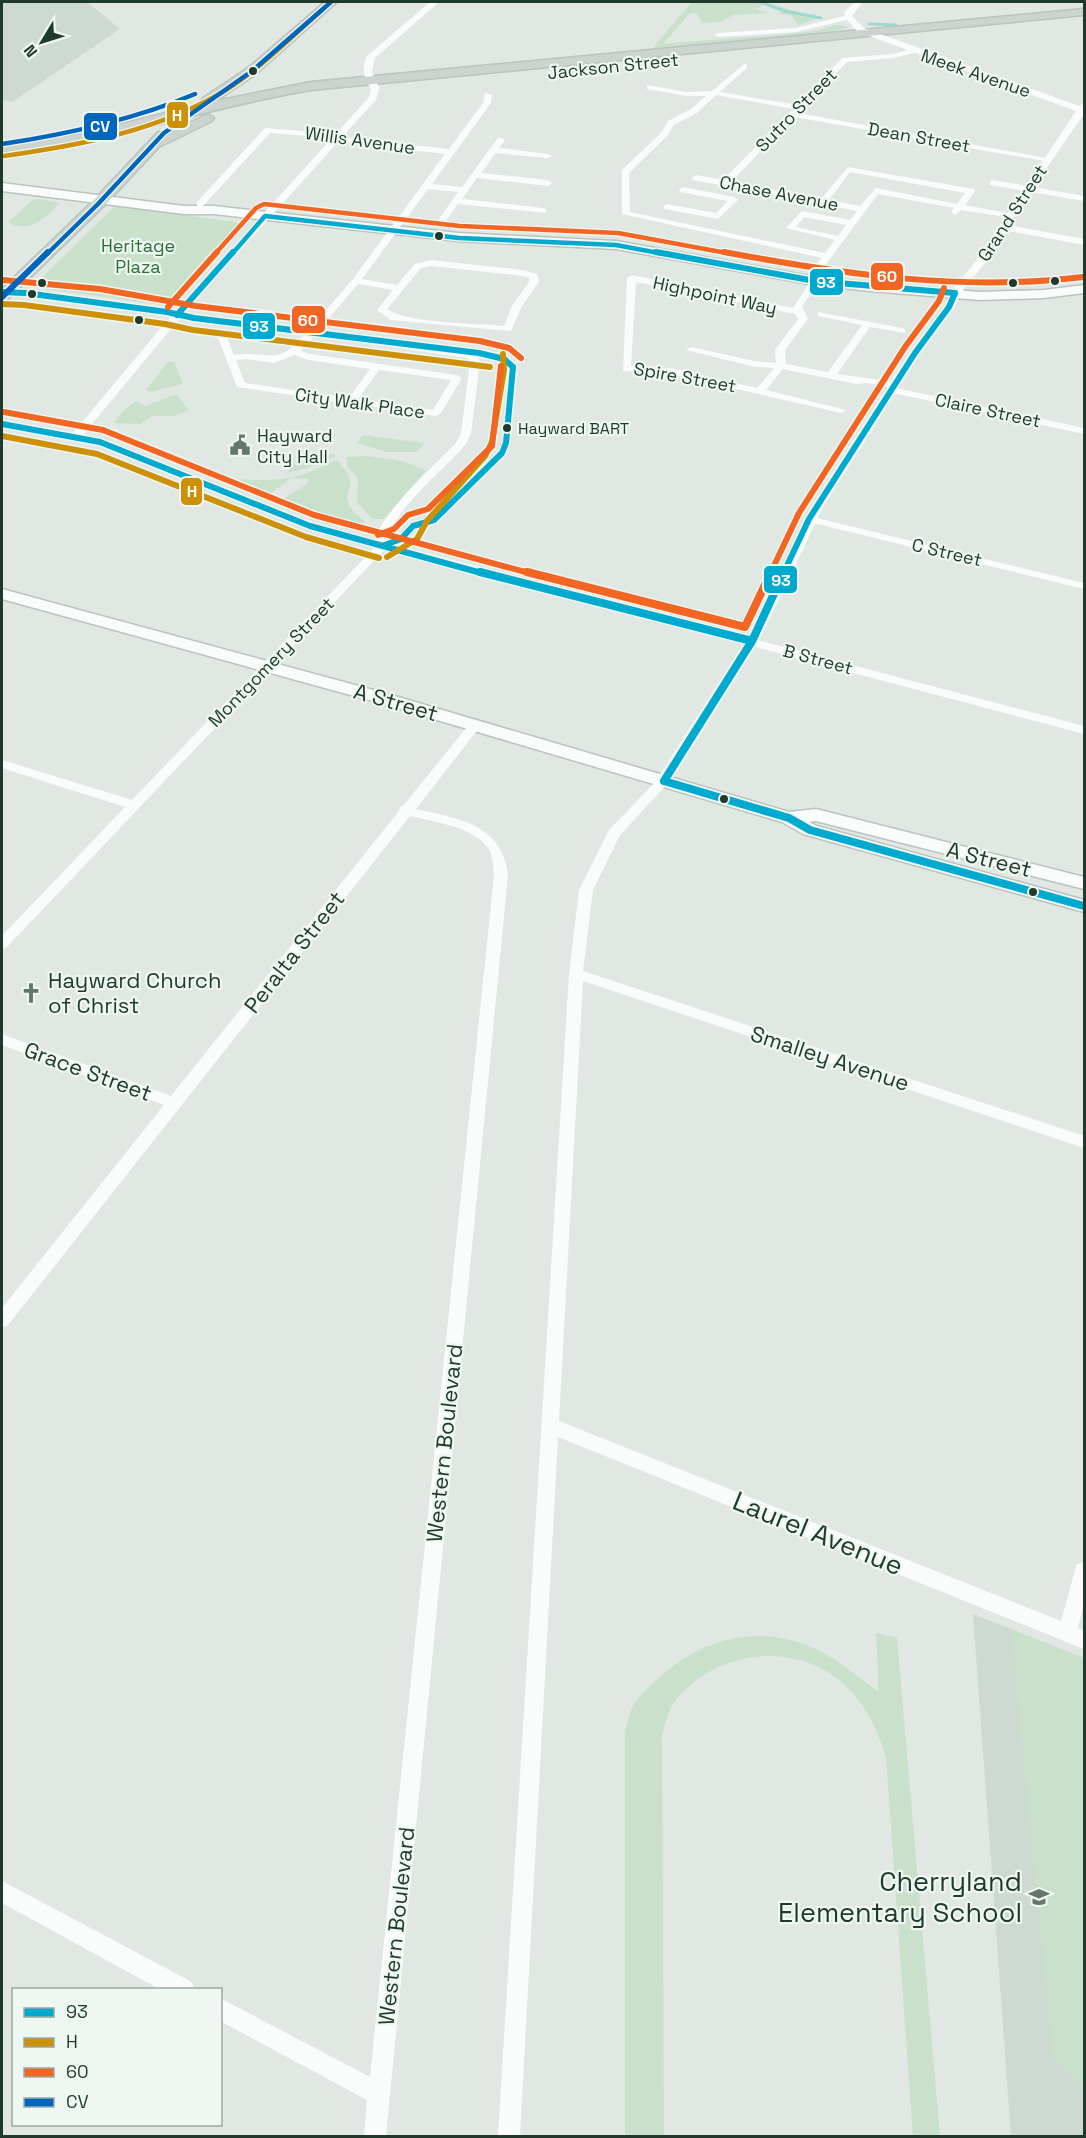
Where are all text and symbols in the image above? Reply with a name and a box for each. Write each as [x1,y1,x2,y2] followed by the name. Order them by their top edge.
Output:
[12,12,72,72] north arrow
[19,40,42,62] text: N
[918,43,1034,103] street label: Meek Avenue
[546,48,680,84] street label: Jackson Street
[750,63,842,157] street label: Sutro Street
[247,65,259,77] unlabelled marker
[166,101,189,129] line badge: H
[172,105,182,126] text: H
[83,112,118,141] line badge: CV
[90,116,110,137] text: CV
[866,117,972,157] street label: Dean Street
[304,121,416,159] street label: Willis Avenue
[972,160,1052,266] street label: Grand Street
[717,170,841,216] street label: Chase Avenue
[433,230,445,242] unlabelled marker
[101,234,175,278] park label: Heritage Plaza
[870,262,904,291] line badge: 60
[877,266,897,287] text: 60
[809,268,844,296] line badge: 93
[651,271,779,319] street label: Highpoint Way
[816,272,836,293] text: 93
[1049,275,1061,287] unlabelled marker
[36,277,48,289] unlabelled marker
[1007,277,1019,289] unlabelled marker
[26,288,38,300] unlabelled marker
[291,305,326,334] line badge: 60
[298,310,318,331] text: 60
[242,312,276,340] line badge: 93
[133,314,145,326] unlabelled marker
[249,316,269,337] text: 93
[632,357,738,397] street label: Spire Street
[293,382,427,424] street label: City Walk Place
[933,388,1043,432] street label: Claire Street
[518,418,629,439] place label: Hayward BART
[501,422,513,434] marker: Hayward BART
[257,424,333,468] place label: Hayward City Hall
[228,433,252,457] public building icon: Hayward City Hall
[180,477,203,506] line badge: H
[187,481,197,502] text: H
[910,533,984,571] street label: C Street
[763,565,798,594] line badge: 93
[771,570,791,591] text: 93
[203,592,339,732] street label: Montgomery Street
[780,639,856,679] street label: B Street
[351,677,441,727] street label: A Street
[718,793,730,805] unlabelled marker
[944,835,1034,883] street label: A Street
[238,885,350,1019] street label: Peralta Street
[1027,886,1039,898] unlabelled marker
[48,966,222,1019] place label: Hayward Church of Christ
[19,981,43,1005] church icon: Hayward Church of Christ
[747,1019,913,1097] street label: Smalley Avenue
[20,1035,156,1107] street label: Grace Street
[420,1342,468,1544] street label: Western Boulevard
[728,1483,908,1583] street label: Laurel Avenue
[372,1825,420,2027] street label: Western Boulevard
[778,1864,1022,1930] place label: Cherryland Elementary School
[1027,1885,1051,1909] school or university icon: Cherryland Elementary School
[12,1988,222,2126] legend
[66,2000,88,2023] text: 93
[66,2030,78,2053] text: H
[66,2060,89,2083] text: 60
[66,2090,89,2113] text: CV

